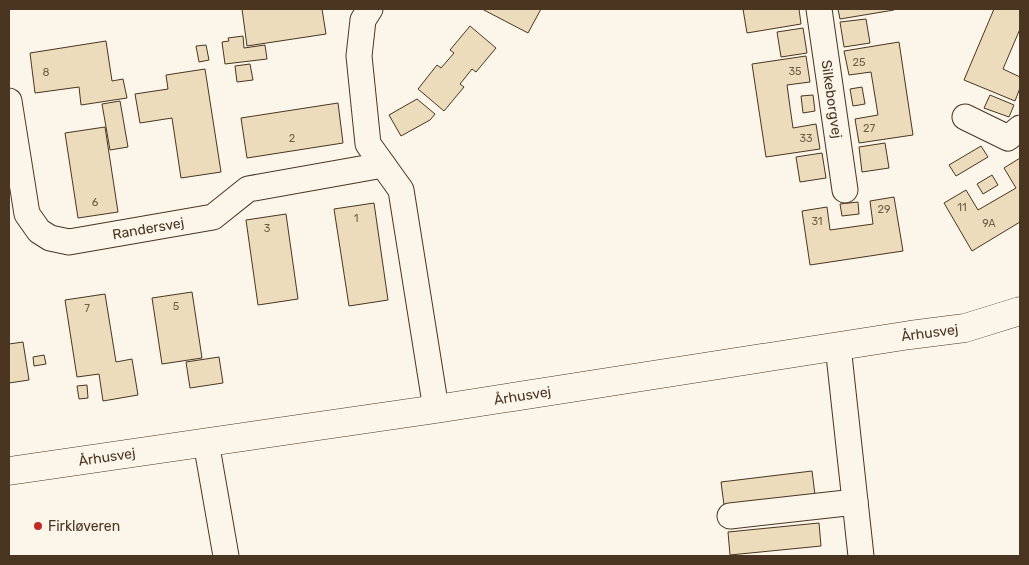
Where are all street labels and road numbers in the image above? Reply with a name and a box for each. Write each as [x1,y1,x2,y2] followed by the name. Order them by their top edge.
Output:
[818,59,846,139] street label: Silkeborgvej
[111,214,185,243] street label: Randersvej
[900,320,959,345] street label: Århusvej
[493,383,552,408] street label: Århusvej
[77,444,137,469] street label: Århusvej

